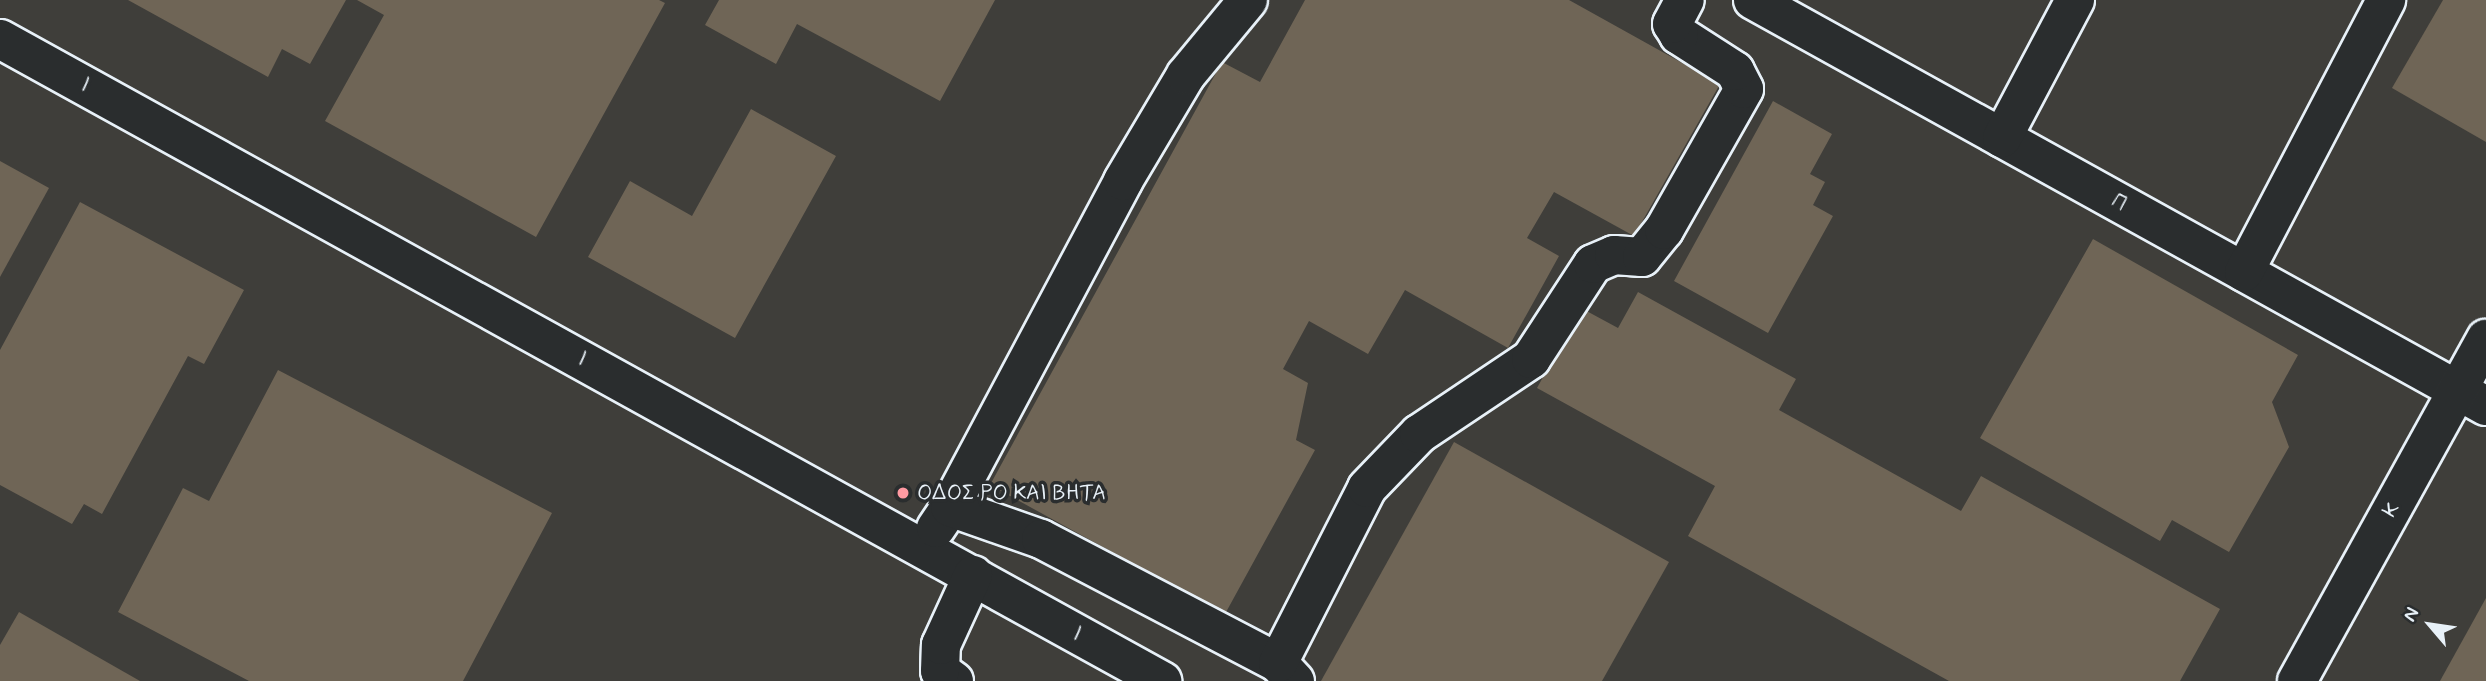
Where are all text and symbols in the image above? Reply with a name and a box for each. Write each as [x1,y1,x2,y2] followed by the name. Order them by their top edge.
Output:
[76,72,94,98] street label: Ι
[2107,189,2131,217] street label: Π
[573,346,591,372] street label: Ι
[917,480,1106,506] place label: ΟΔΟΣ ΡΟ ΚΑΙ ΒΗΤΑ
[895,485,911,501] marker: ΟΔΟΣ ΡΟ ΚΑΙ ΒΗΤΑ
[2377,498,2405,522] street label: Κ
[2395,590,2465,660] north arrow
[2397,603,2425,626] text: N
[1068,621,1086,647] street label: Ι

